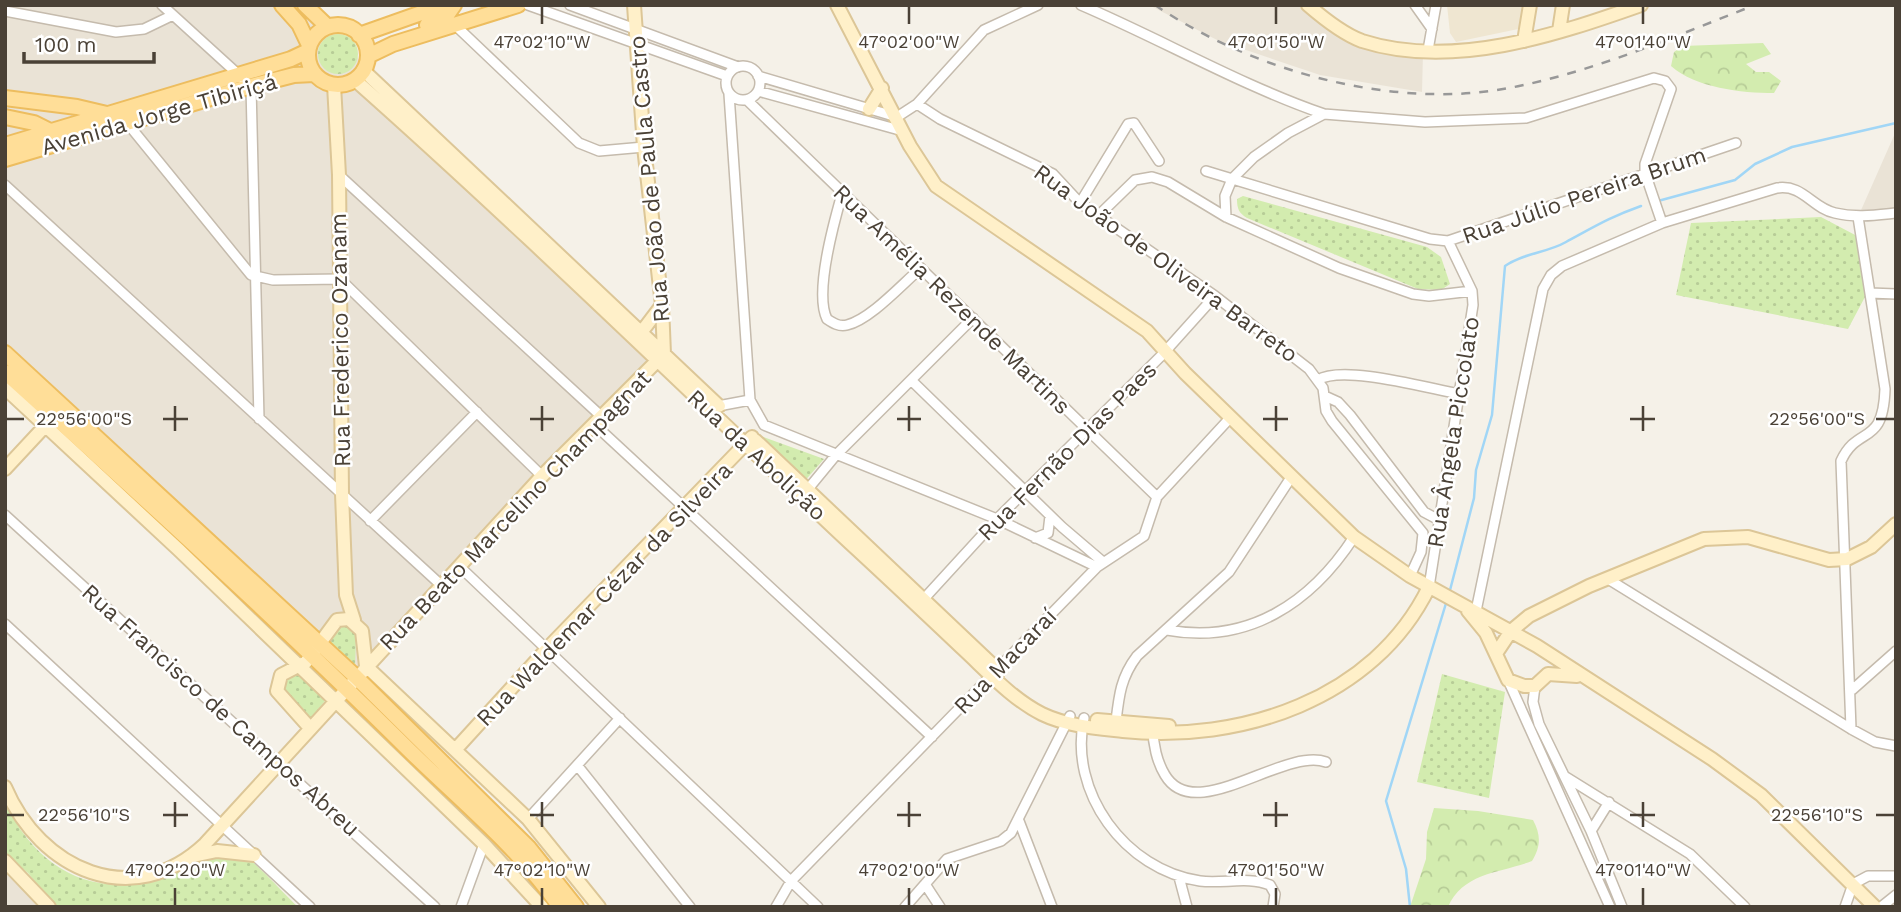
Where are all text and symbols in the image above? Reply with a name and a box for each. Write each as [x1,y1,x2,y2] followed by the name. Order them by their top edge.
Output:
[24,21,154,65] scale bar
[493,31,591,52] text: 47°02'10"W
[858,31,960,52] text: 47°02'00"W
[1227,31,1325,52] text: 47°01'50"W
[1595,31,1691,52] text: 47°01'40"W
[35,32,97,57] text: 100 m
[624,34,675,323] street label: Rua João de Paula Castro
[38,68,280,161] street label: Avenida Jorge Tibiriçá
[1459,141,1710,250] street label: Rua Júlio Pereira Brum
[1028,159,1303,368] street label: Rua João de Oliveira Barreto
[827,179,1076,420] street label: Rua Amélia Rezende Martins
[325,213,356,467] street label: Rua Frederico Ozanam
[1422,315,1485,550] street label: Rua Ângela Piccolato
[972,356,1162,546] street label: Rua Fernão Dias Paes
[374,364,657,656] street label: Rua Beato Marcelino Champagnat
[682,384,832,527] street label: Rua da Abolição
[36,408,132,429] text: 22°56'00"S
[1769,408,1865,429] text: 22°56'00"S
[471,457,738,732] street label: Rua Waldemar Cézar da Silveira
[76,578,365,842] street label: Rua Francisco de Campos Abreu
[948,603,1062,720] street label: Rua Macaraí
[38,804,130,825] text: 22°56'10"S
[1771,804,1863,825] text: 22°56'10"S
[125,859,225,880] text: 47°02'20"W
[493,859,591,880] text: 47°02'10"W
[858,859,960,880] text: 47°02'00"W
[1227,859,1325,880] text: 47°01'50"W
[1595,859,1691,880] text: 47°01'40"W

